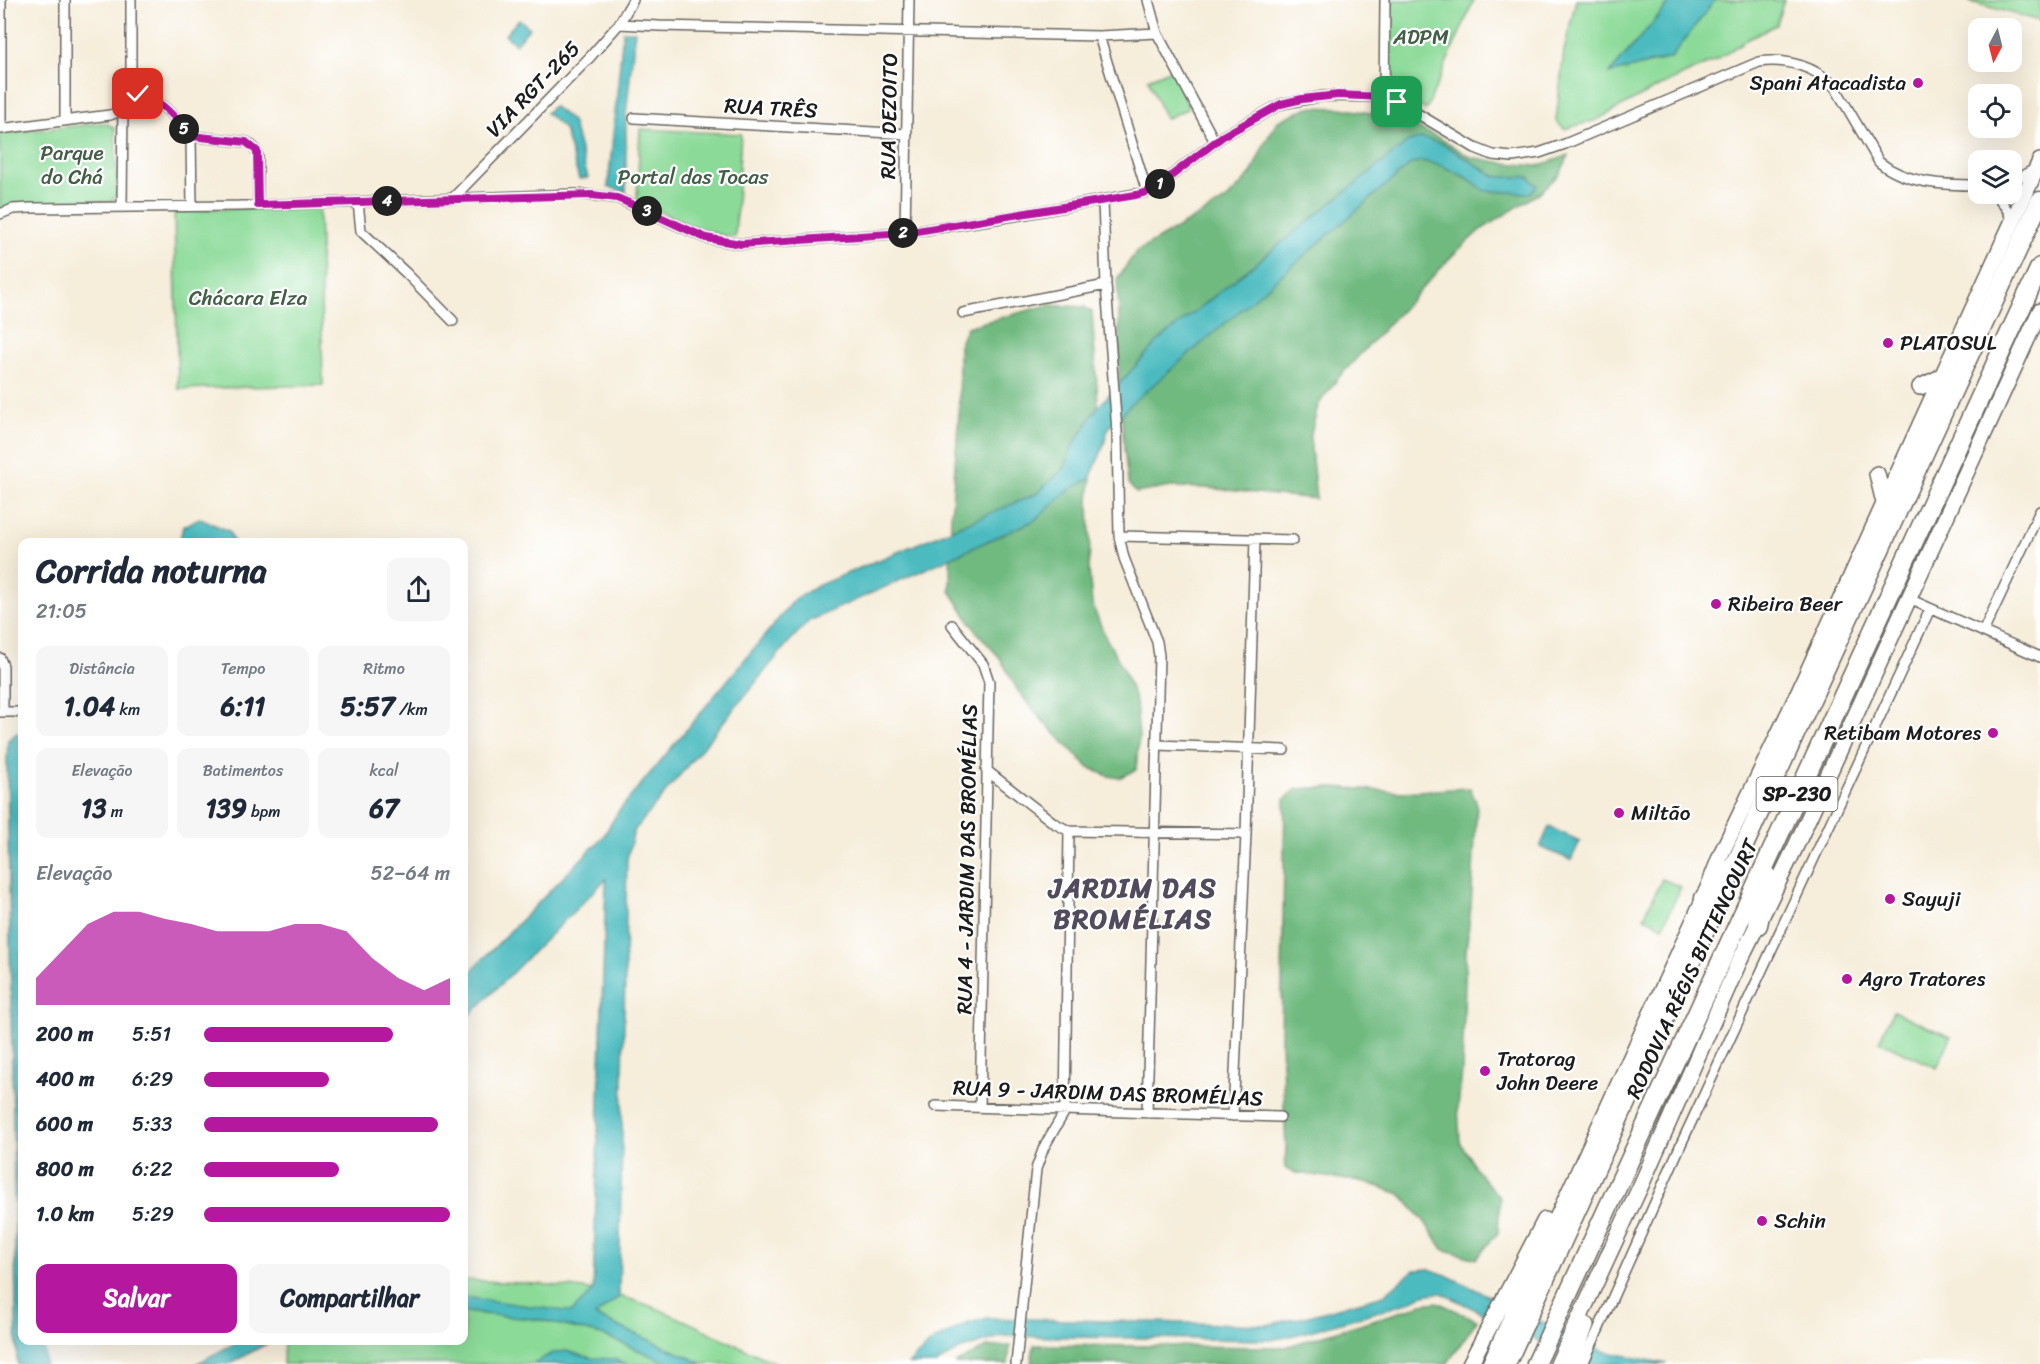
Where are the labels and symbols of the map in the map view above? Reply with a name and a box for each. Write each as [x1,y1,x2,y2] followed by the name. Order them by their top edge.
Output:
[1392,18,1449,56] park label: ADPM
[1968,18,2022,72] north arrow
[476,31,590,147] street label: VIA RGT-265
[869,52,909,180] street label: RUA DEZOITO
[1750,64,1906,102] place label: Spani Atacadista
[112,68,163,119] pin
[1371,76,1422,127] pin
[1911,76,1925,90] marker: Spani Atacadista
[723,87,819,129] street label: RUA TRÊS
[169,114,199,144] pin: 5
[40,134,104,196] park label: Parque do Chá
[617,158,769,196] park label: Portal das Tocas
[1145,169,1175,199] pin: 1
[372,186,402,216] pin: 4
[632,196,662,226] pin: 3
[888,218,918,248] pin: 2
[189,279,308,317] park label: Chácara Elza
[1900,324,1997,362] place label: PLATOSUL
[1881,336,1895,350] marker: PLATOSUL
[1728,585,1843,623] place label: Ribeira Beer
[1709,597,1723,611] marker: Ribeira Beer
[945,703,989,1015] street label: RUA 4 - JARDIM DAS BROMÉLIAS
[1824,714,1981,752] place label: Retibam Motores
[1986,726,2000,740] marker: Retibam Motores
[1756,777,1838,811] road number: SP-230
[1631,794,1691,832] place label: Miltão
[1612,806,1626,820] marker: Miltão
[1615,832,1770,1105] street label: RODOVIA RÉGIS BITTENCOURT
[1047,864,1217,943] district label: JARDIM DAS BROMÉLIAS
[1902,880,1962,918] place label: Sayuji
[1883,892,1897,906] marker: Sayuji
[1858,960,1986,998] place label: Agro Tratores
[1840,972,1854,986] marker: Agro Tratores
[1496,1040,1598,1102] place label: Tratorag John Deere
[1478,1064,1492,1078] marker: Tratorag John Deere
[952,1069,1264,1117] street label: RUA 9 - JARDIM DAS BROMÉLIAS
[1774,1202,1826,1240] place label: Schin
[1755,1214,1769,1228] marker: Schin

